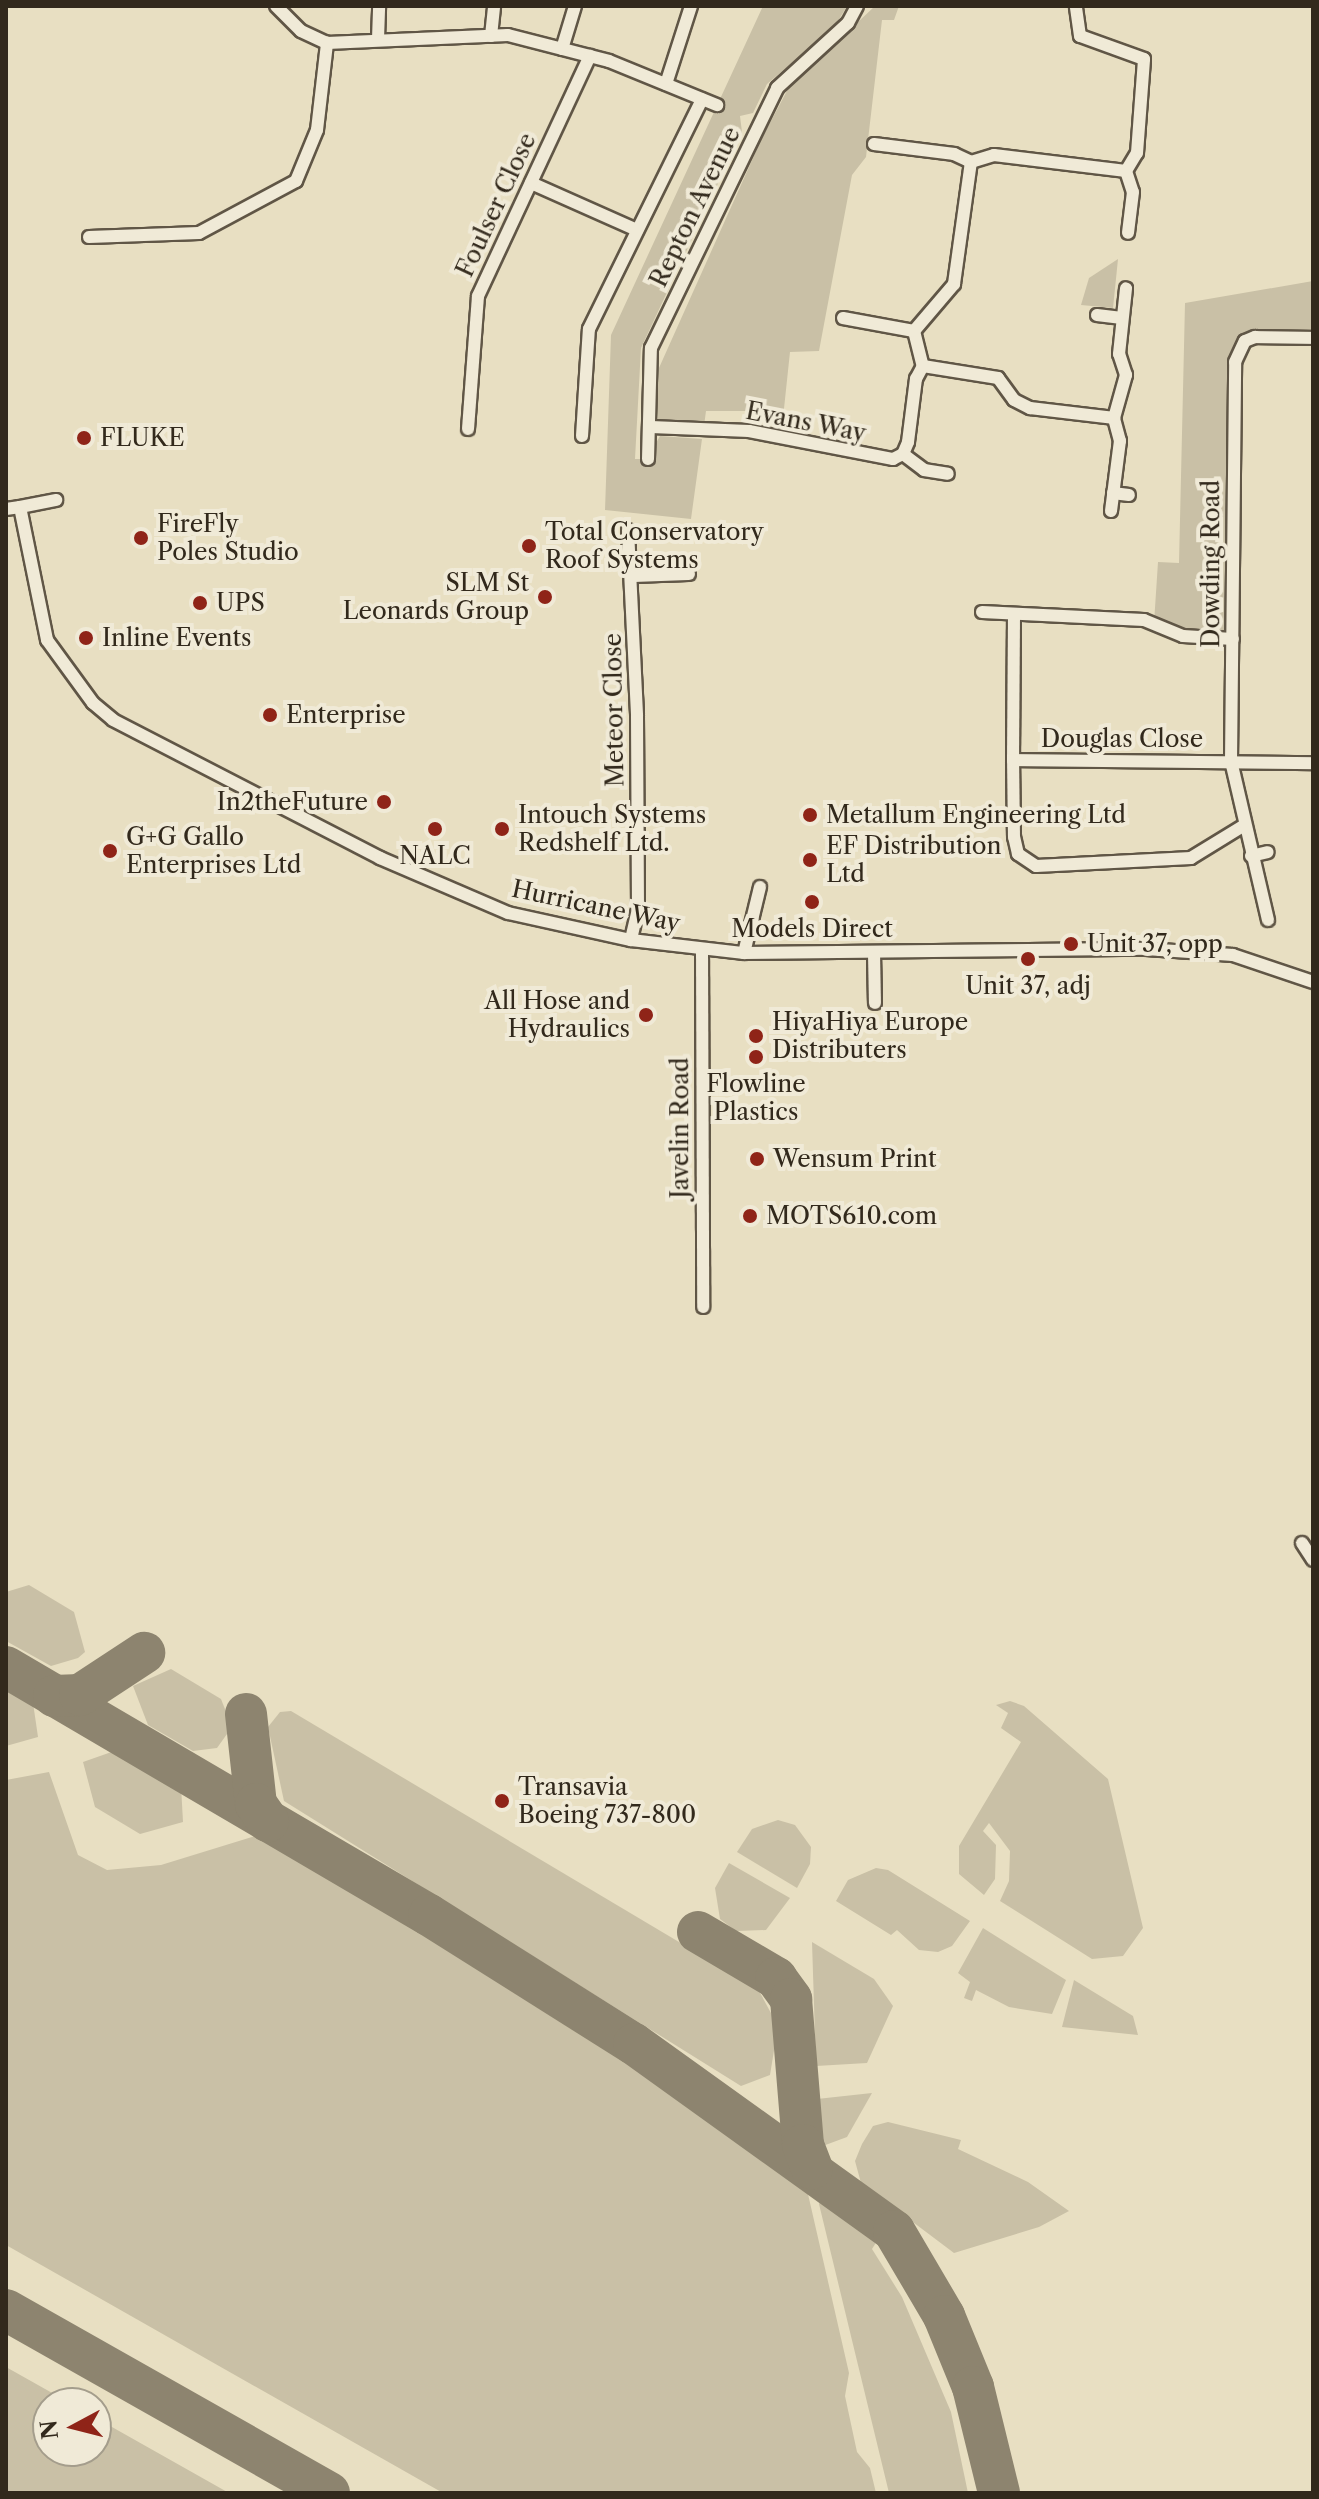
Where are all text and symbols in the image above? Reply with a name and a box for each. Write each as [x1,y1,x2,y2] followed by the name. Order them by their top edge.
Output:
[644,122,746,292] street label: Repton Avenue
[450,128,542,282] street label: Foulser Close
[743,396,869,448] street label: Evans Way
[100,424,185,452] place label: FLUKE
[75,429,93,447] marker: FLUKE
[1197,480,1225,648] street label: Dowding Road
[157,510,299,566] place label: FireFly Poles Studio
[545,518,764,574] place label: Total Conservatory Roof Systems
[132,529,150,547] marker: FireFly Poles Studio
[520,537,538,555] marker: Total Conservatory Roof Systems
[343,569,529,625] place label: SLM St Leonards Group
[536,588,554,606] marker: SLM St Leonards Group
[216,589,265,617] place label: UPS
[191,594,209,612] marker: UPS
[102,624,252,652] place label: Inline Events
[77,629,95,647] marker: Inline Events
[598,633,630,787] street label: Meteor Close
[286,701,406,729] place label: Enterprise
[261,706,279,724] marker: Enterprise
[1041,725,1203,753] street label: Douglas Close
[217,788,368,816] place label: In2theFuture
[375,793,393,811] marker: In2theFuture
[518,801,706,857] place label: Intouch Systems Redshelf Ltd.
[826,801,1126,829] place label: Metallum Engineering Ltd
[801,806,819,824] marker: Metallum Engineering Ltd
[426,820,444,838] marker: NALC
[493,820,511,838] marker: Intouch Systems Redshelf Ltd.
[126,823,301,879] place label: G+G Gallo Enterprises Ltd
[826,832,1002,888] place label: EF Distribution Ltd
[101,842,119,860] marker: G+G Gallo Enterprises Ltd
[399,842,471,870] place label: NALC
[801,851,819,869] marker: EF Distribution Ltd
[509,874,683,938] street label: Hurricane Way
[803,893,821,911] marker: Models Direct
[731,915,893,943] place label: Models Direct
[1087,930,1223,958] place label: Unit 37, opp
[1062,935,1080,953] marker: Unit 37, opp
[1019,950,1037,968] marker: Unit 37, adj
[965,972,1091,1000] place label: Unit 37, adj
[484,987,630,1043] place label: All Hose and Hydraulics
[637,1006,655,1024] marker: All Hose and Hydraulics
[772,1008,968,1064] place label: HiyaHiya Europe Distributers
[747,1027,765,1045] marker: HiyaHiya Europe Distributers
[747,1048,765,1066] marker: Flowline Plastics
[666,1057,694,1199] street label: Javelin Road
[706,1070,806,1126] place label: Flowline Plastics
[773,1145,936,1173] place label: Wensum Print
[748,1150,766,1168] marker: Wensum Print
[766,1202,937,1230] place label: MOTS610.com
[741,1207,759,1225] marker: MOTS610.com
[518,1773,696,1829] place label: Transavia Boeing 737-800
[493,1792,511,1810] marker: Transavia Boeing 737-800
[32,2387,112,2467] north arrow
[35,2419,64,2441] text: N

